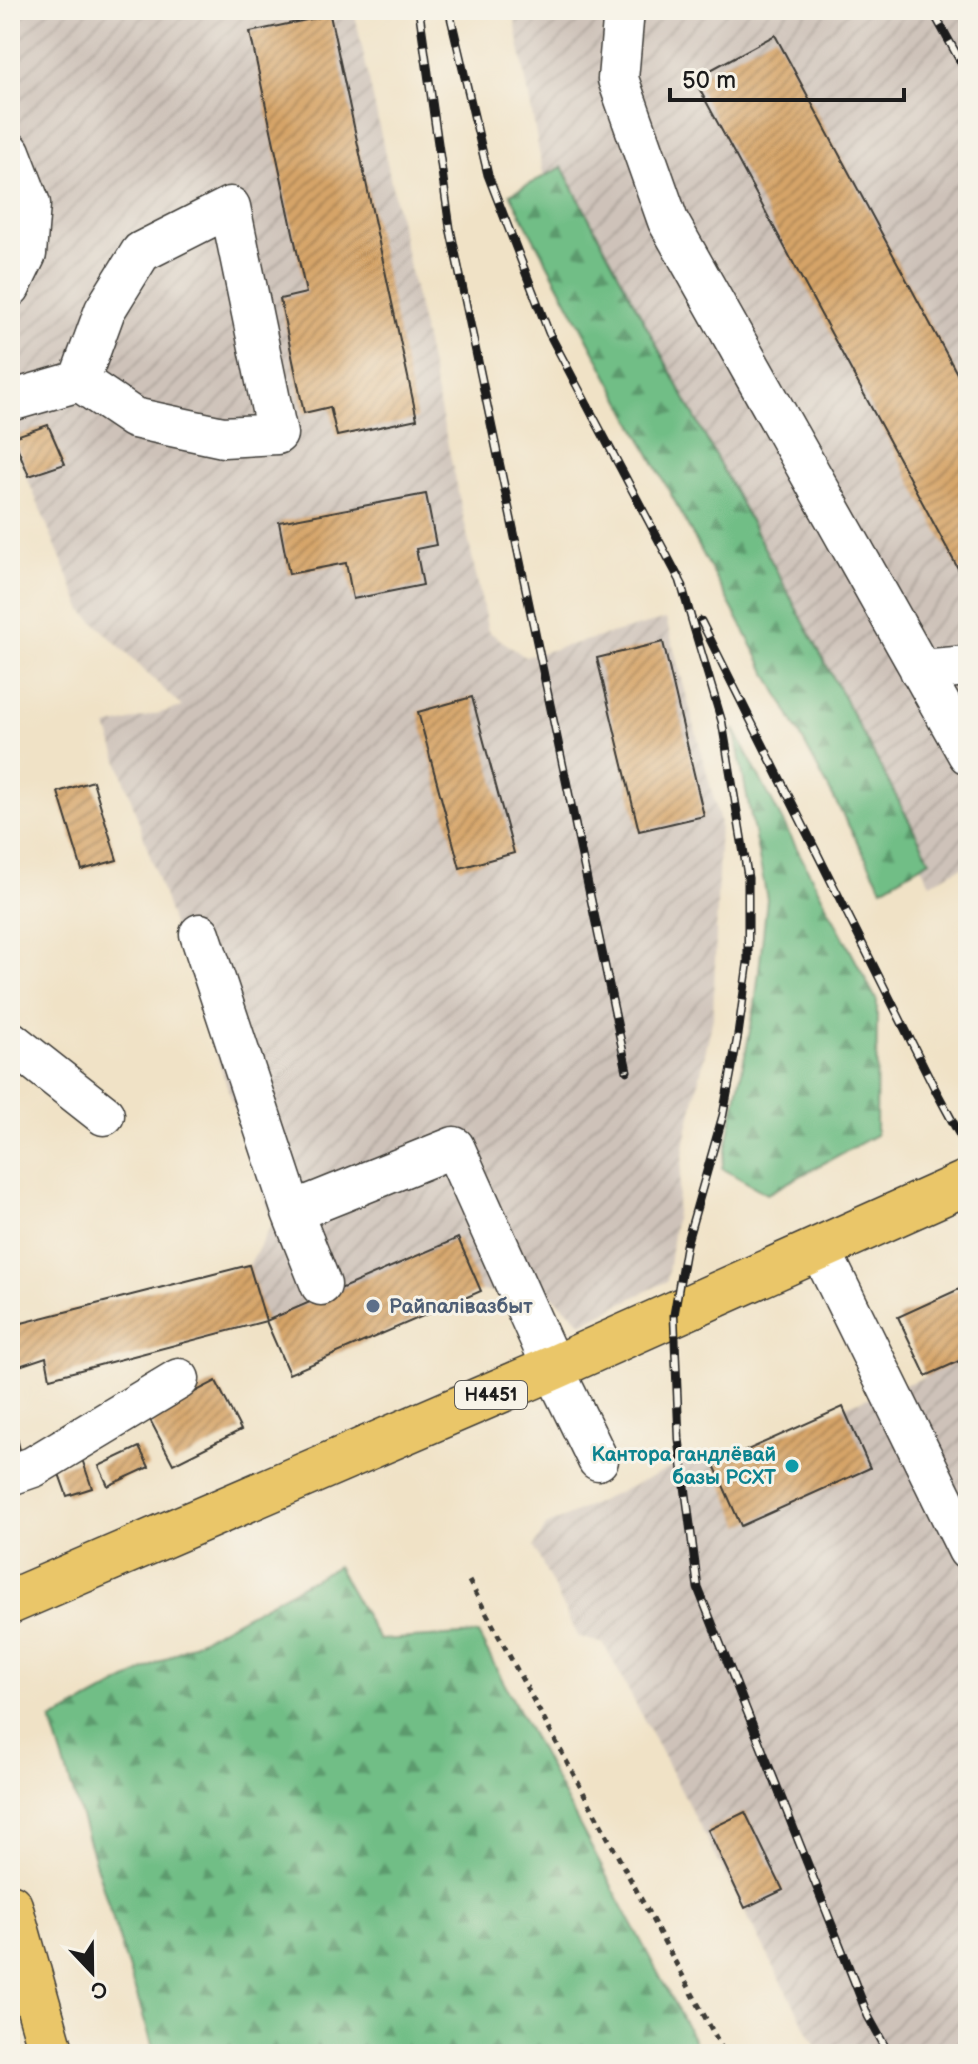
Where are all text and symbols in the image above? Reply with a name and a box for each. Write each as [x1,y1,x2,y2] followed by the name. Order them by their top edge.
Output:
[670,52,904,102] scale bar
[682,66,736,95] text: 50 m
[389,1295,533,1319] place label: Райпалівазбыт
[364,1297,382,1315] marker: Райпалівазбыт
[455,1381,527,1409] road number: Н4451
[591,1443,776,1490] place label: Кантора гандлёвай базы РСХТ
[783,1457,801,1475] marker: Кантора гандлёвай базы РСХТ
[52,1932,132,2012] north arrow
[87,1974,111,2005] text: С

